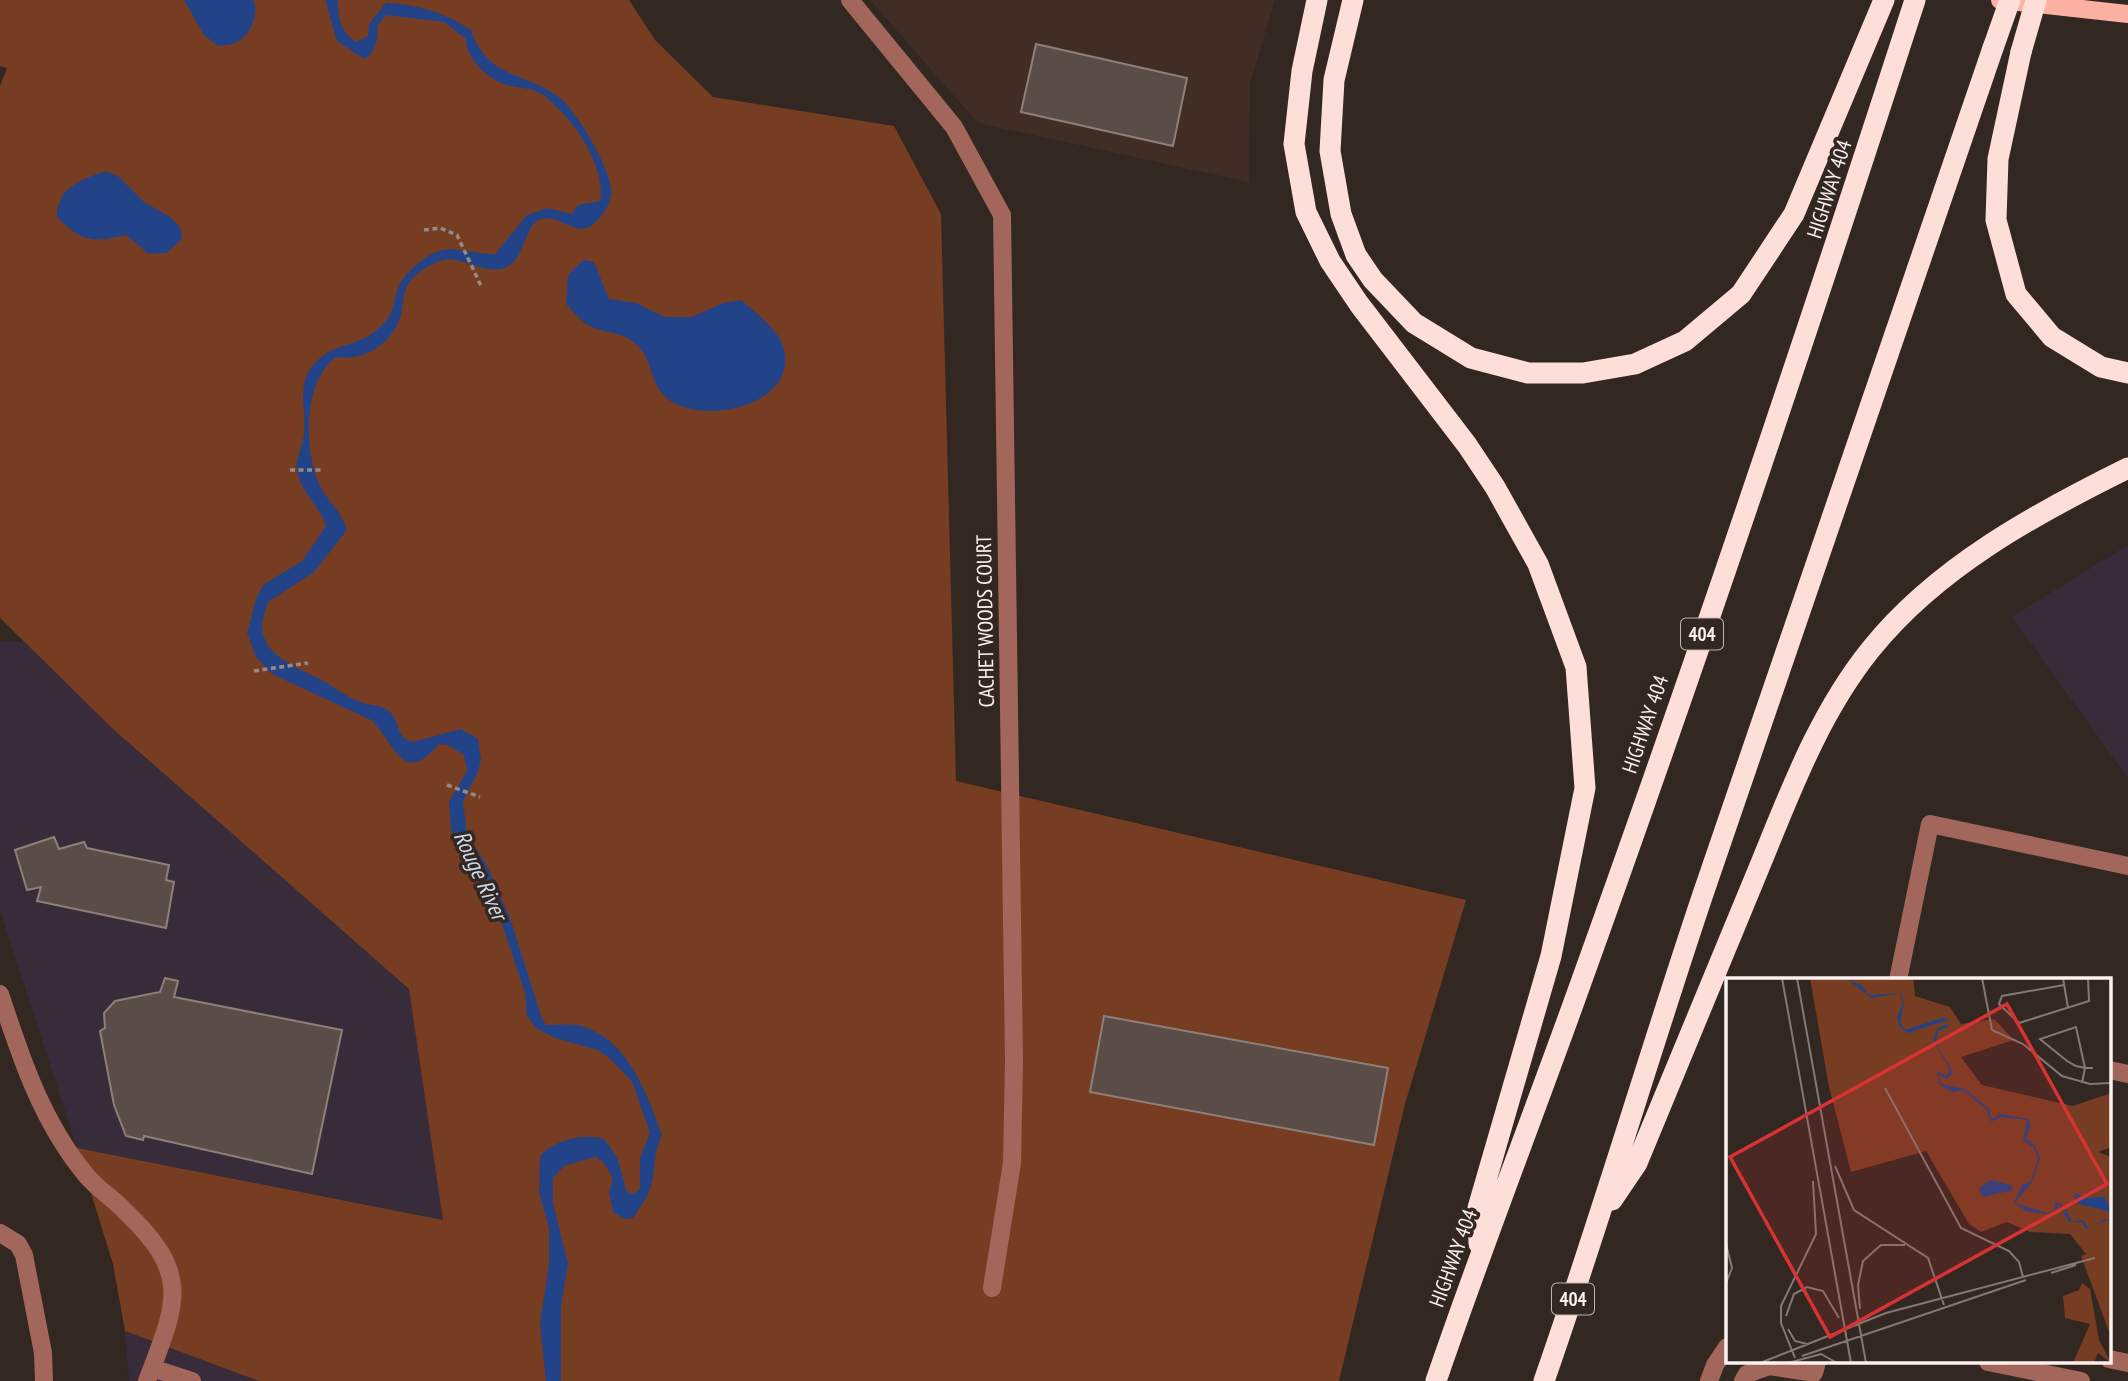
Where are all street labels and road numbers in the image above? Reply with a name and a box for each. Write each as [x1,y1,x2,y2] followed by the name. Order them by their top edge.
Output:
[1800,136,1858,242] street label: HIGHWAY 404
[970,534,1000,708] street label: CACHET WOODS COURT
[1681,618,1723,650] road number: 404
[1616,671,1675,777] street label: HIGHWAY 404
[1423,1205,1483,1311] street label: HIGHWAY 404
[1552,1284,1594,1315] road number: 404

